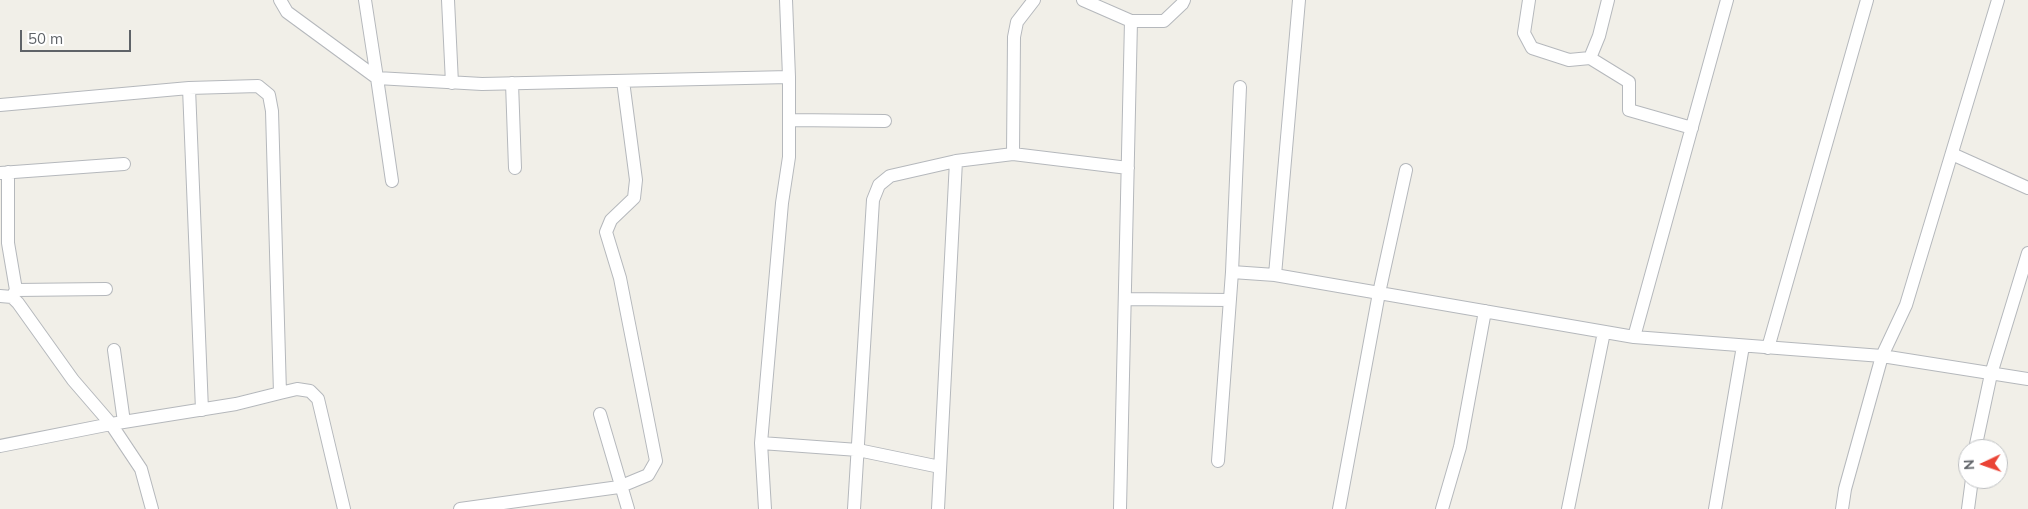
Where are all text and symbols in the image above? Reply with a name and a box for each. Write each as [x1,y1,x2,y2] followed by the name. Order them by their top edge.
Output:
[22,20,134,52] scale bar
[28,29,63,48] text: 50 m
[1958,439,2008,489] north arrow
[1960,459,1978,470] text: N

